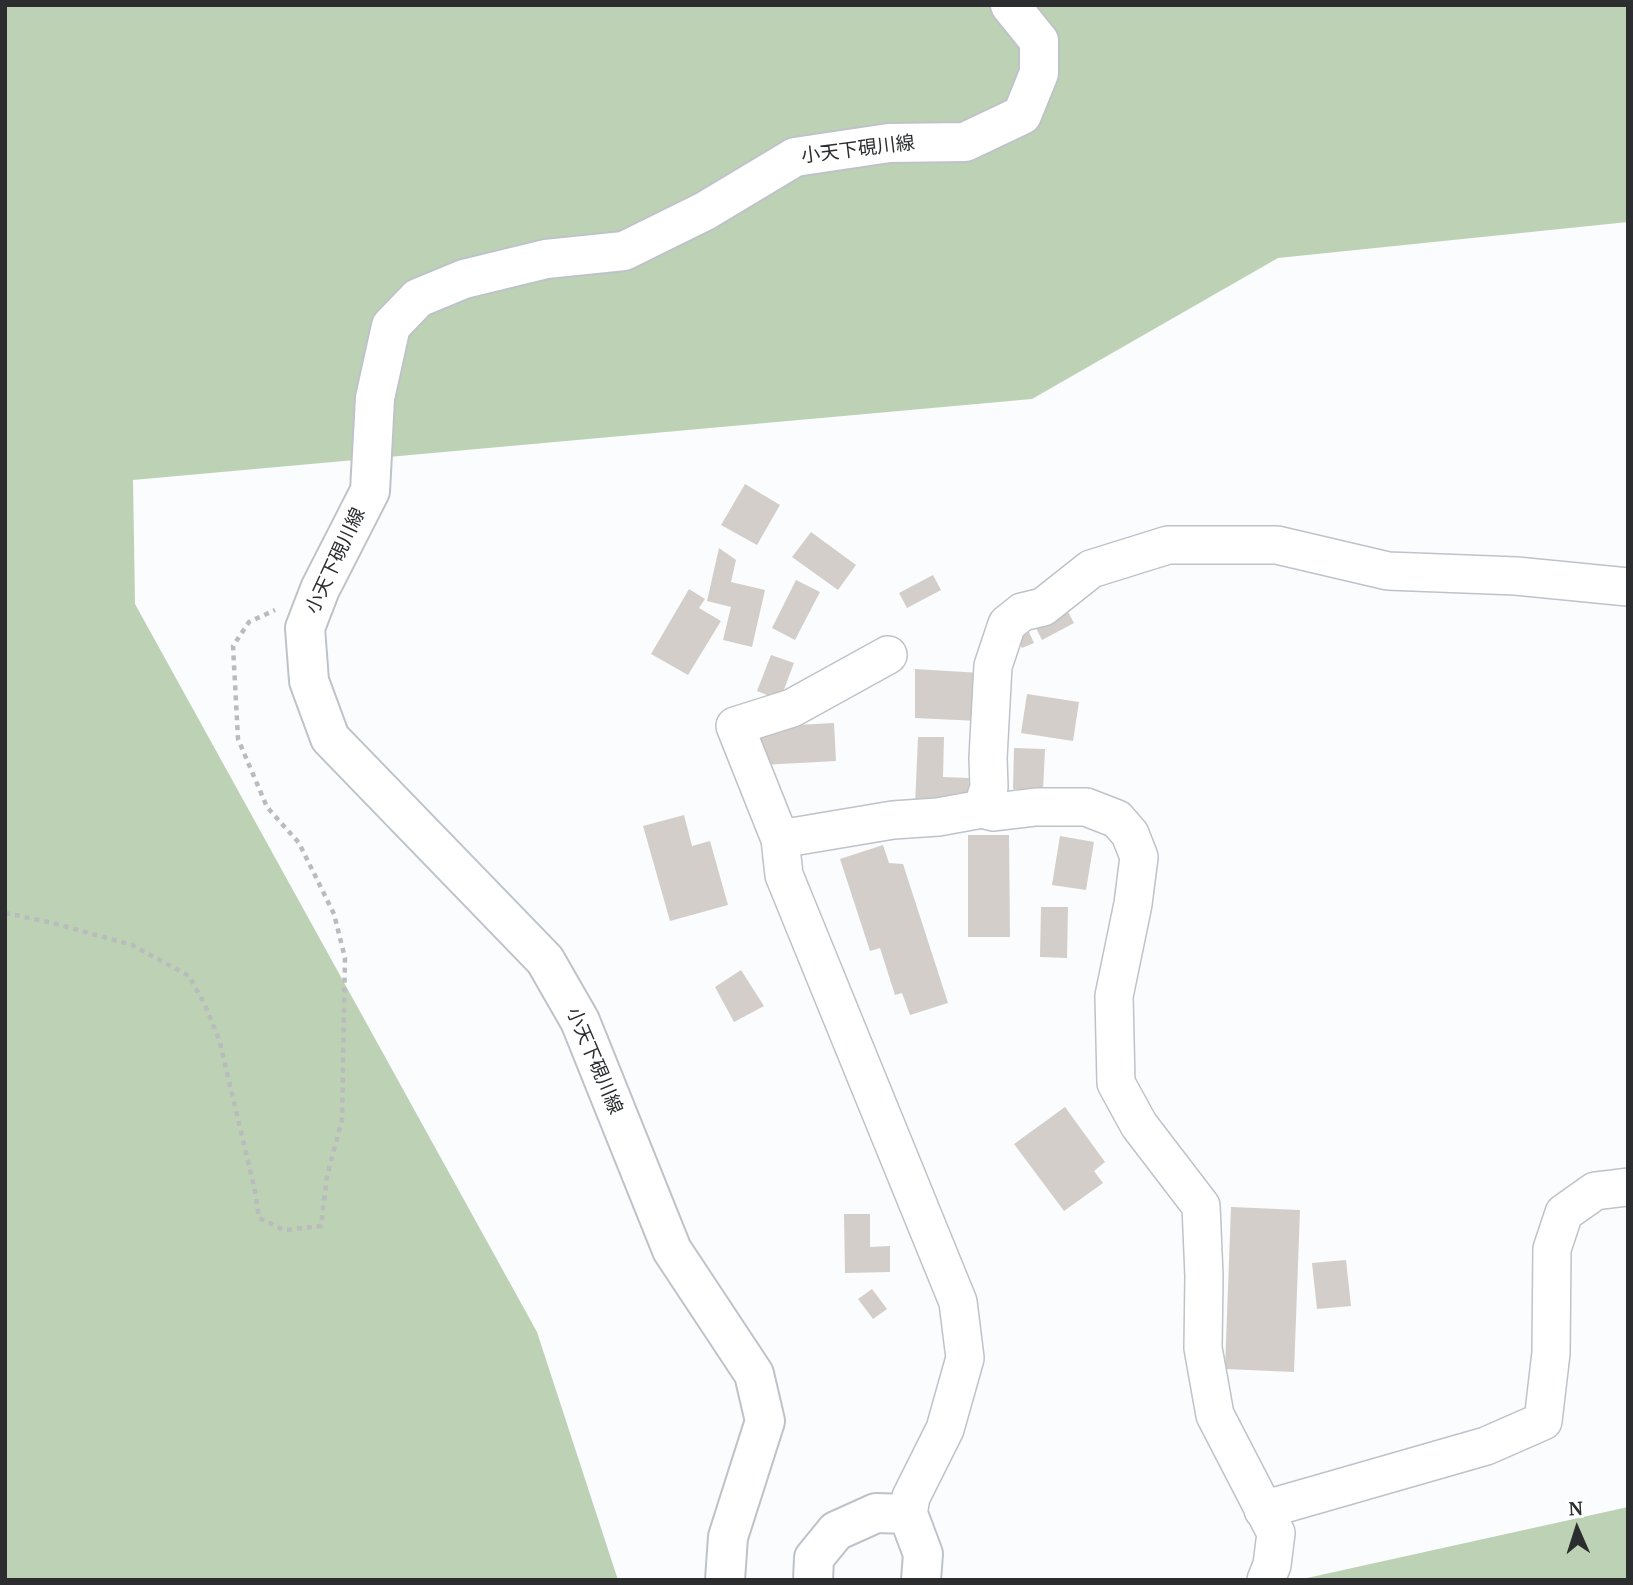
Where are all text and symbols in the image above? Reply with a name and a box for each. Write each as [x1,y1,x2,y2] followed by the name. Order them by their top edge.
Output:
[800,132,916,168] street label: 小天下硯川線
[302,505,370,617] street label: 小天下硯川線
[561,1004,627,1118] street label: 小天下硯川線
[1542,1494,1612,1564] north arrow
[1568,1495,1584,1520] text: N

